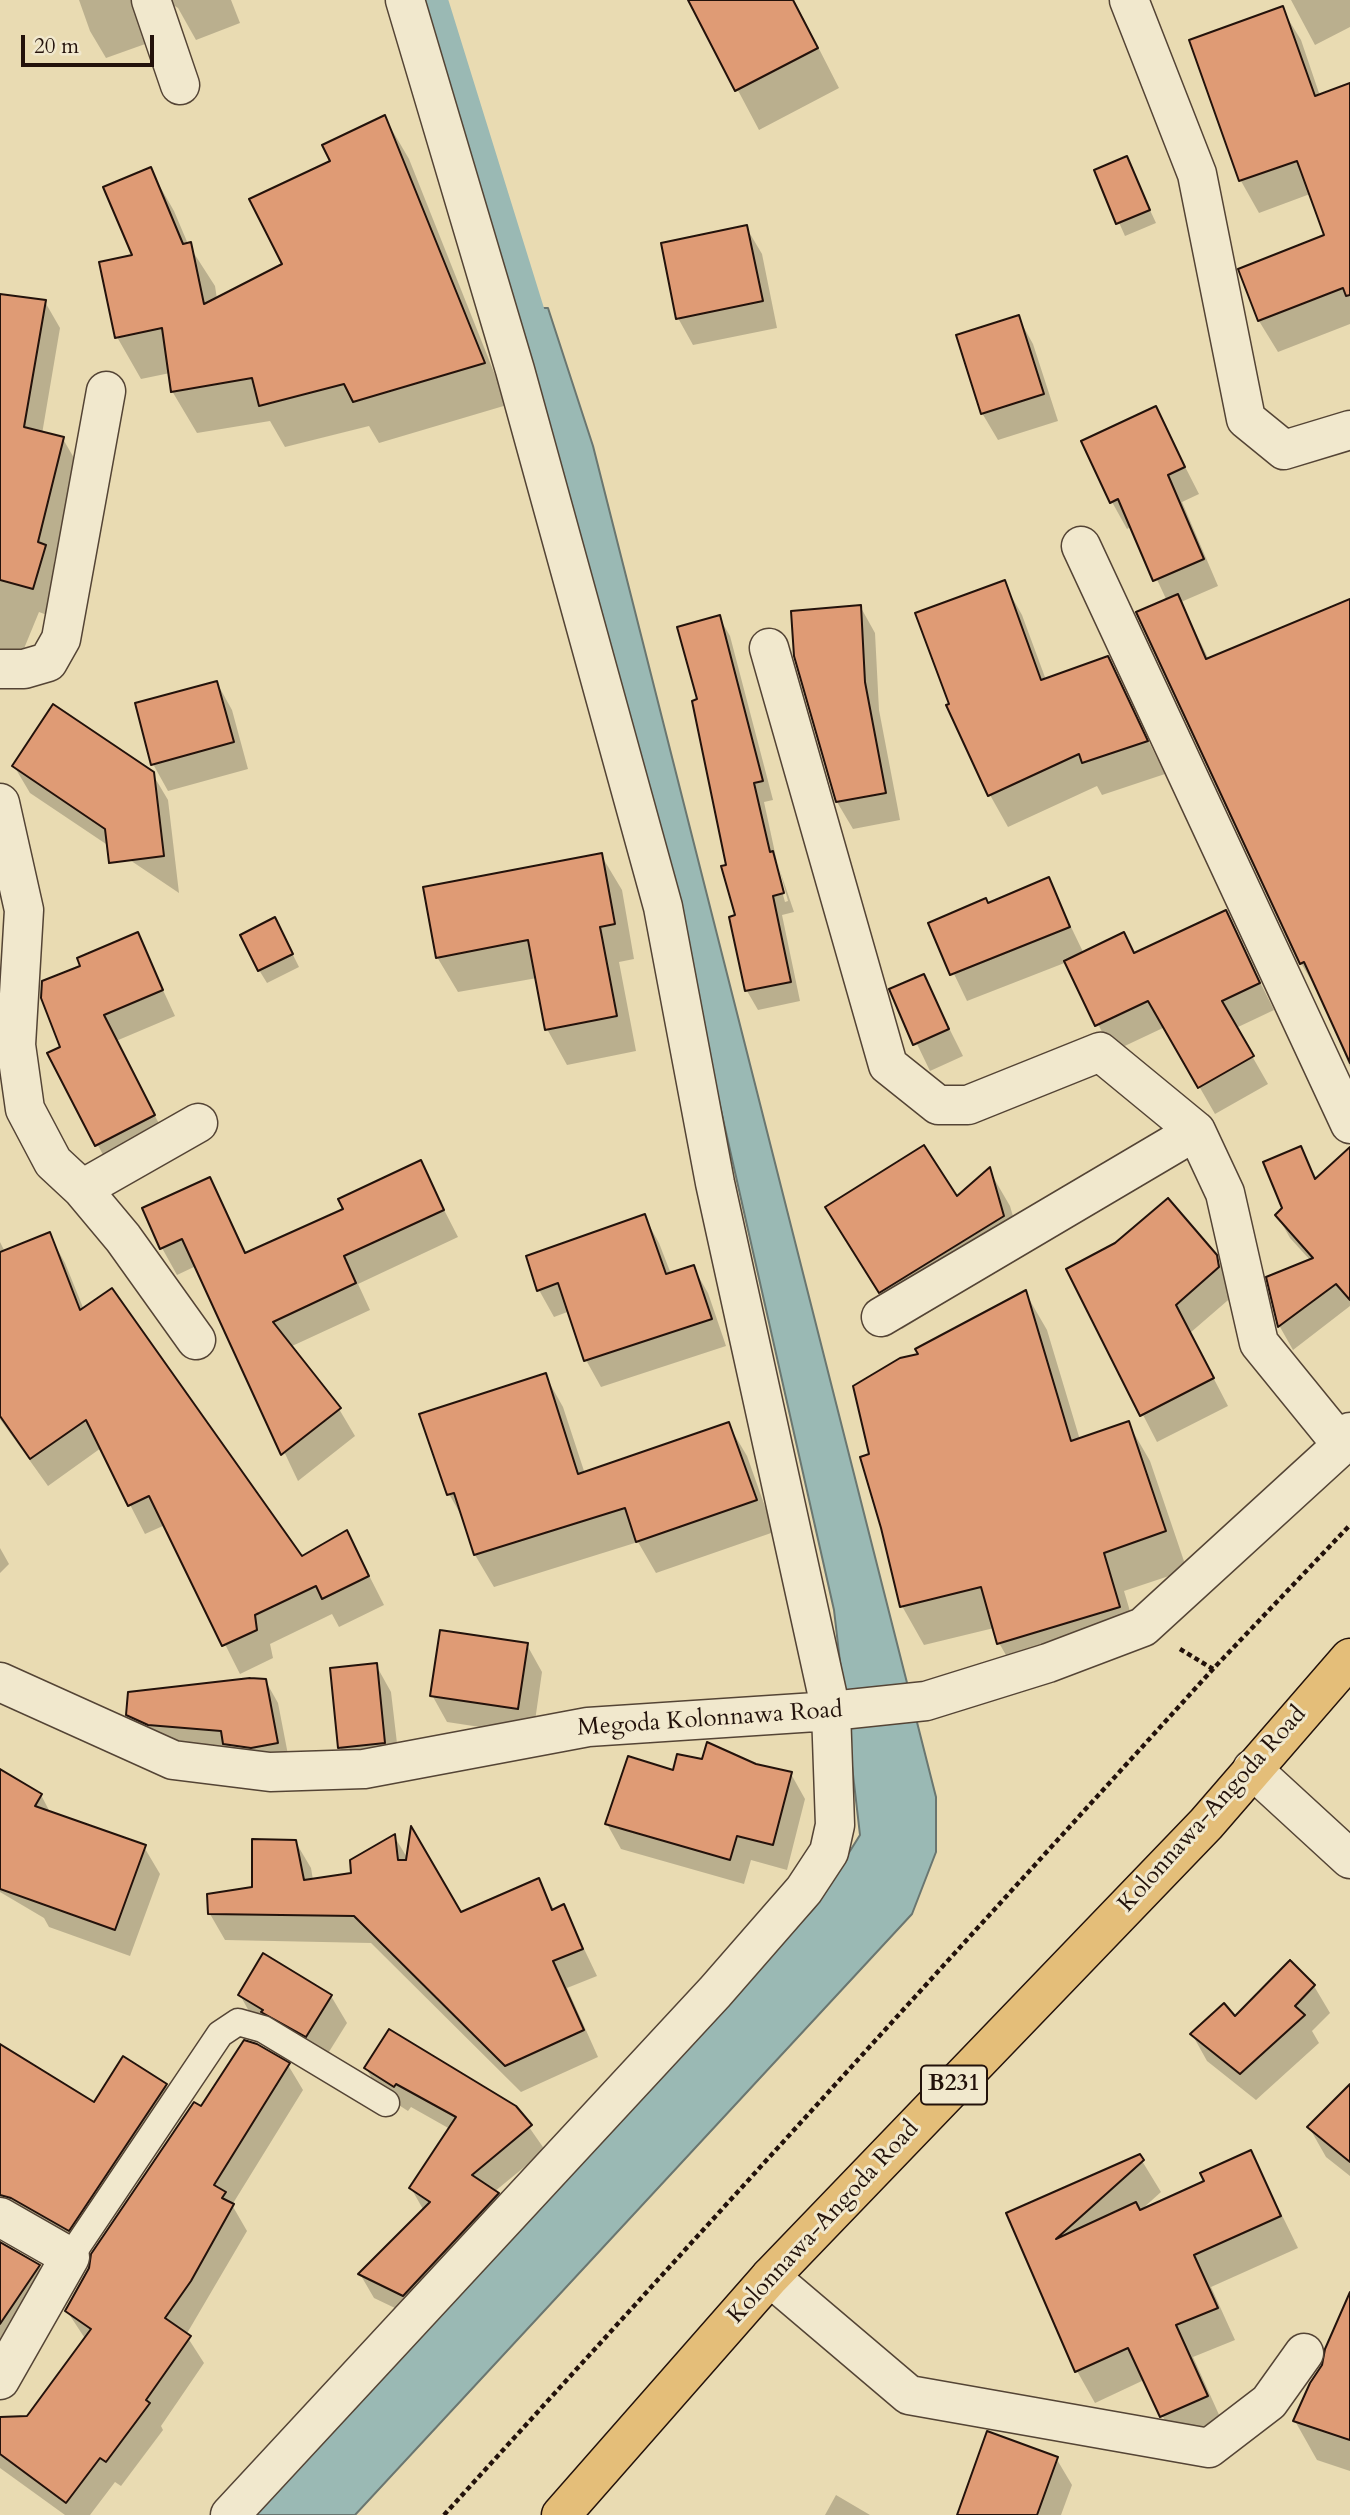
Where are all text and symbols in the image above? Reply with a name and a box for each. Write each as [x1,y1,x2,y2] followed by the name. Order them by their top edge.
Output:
[24,21,158,65] scale bar
[34,32,79,61] text: 20 m
[576,1696,844,1744] street label: Megoda Kolonnawa Road
[1113,1701,1313,1919] street label: Kolonnawa-Angoda Road
[921,2066,987,2104] road number: B231
[722,2115,926,2331] street label: Kolonnawa-Angoda Road

